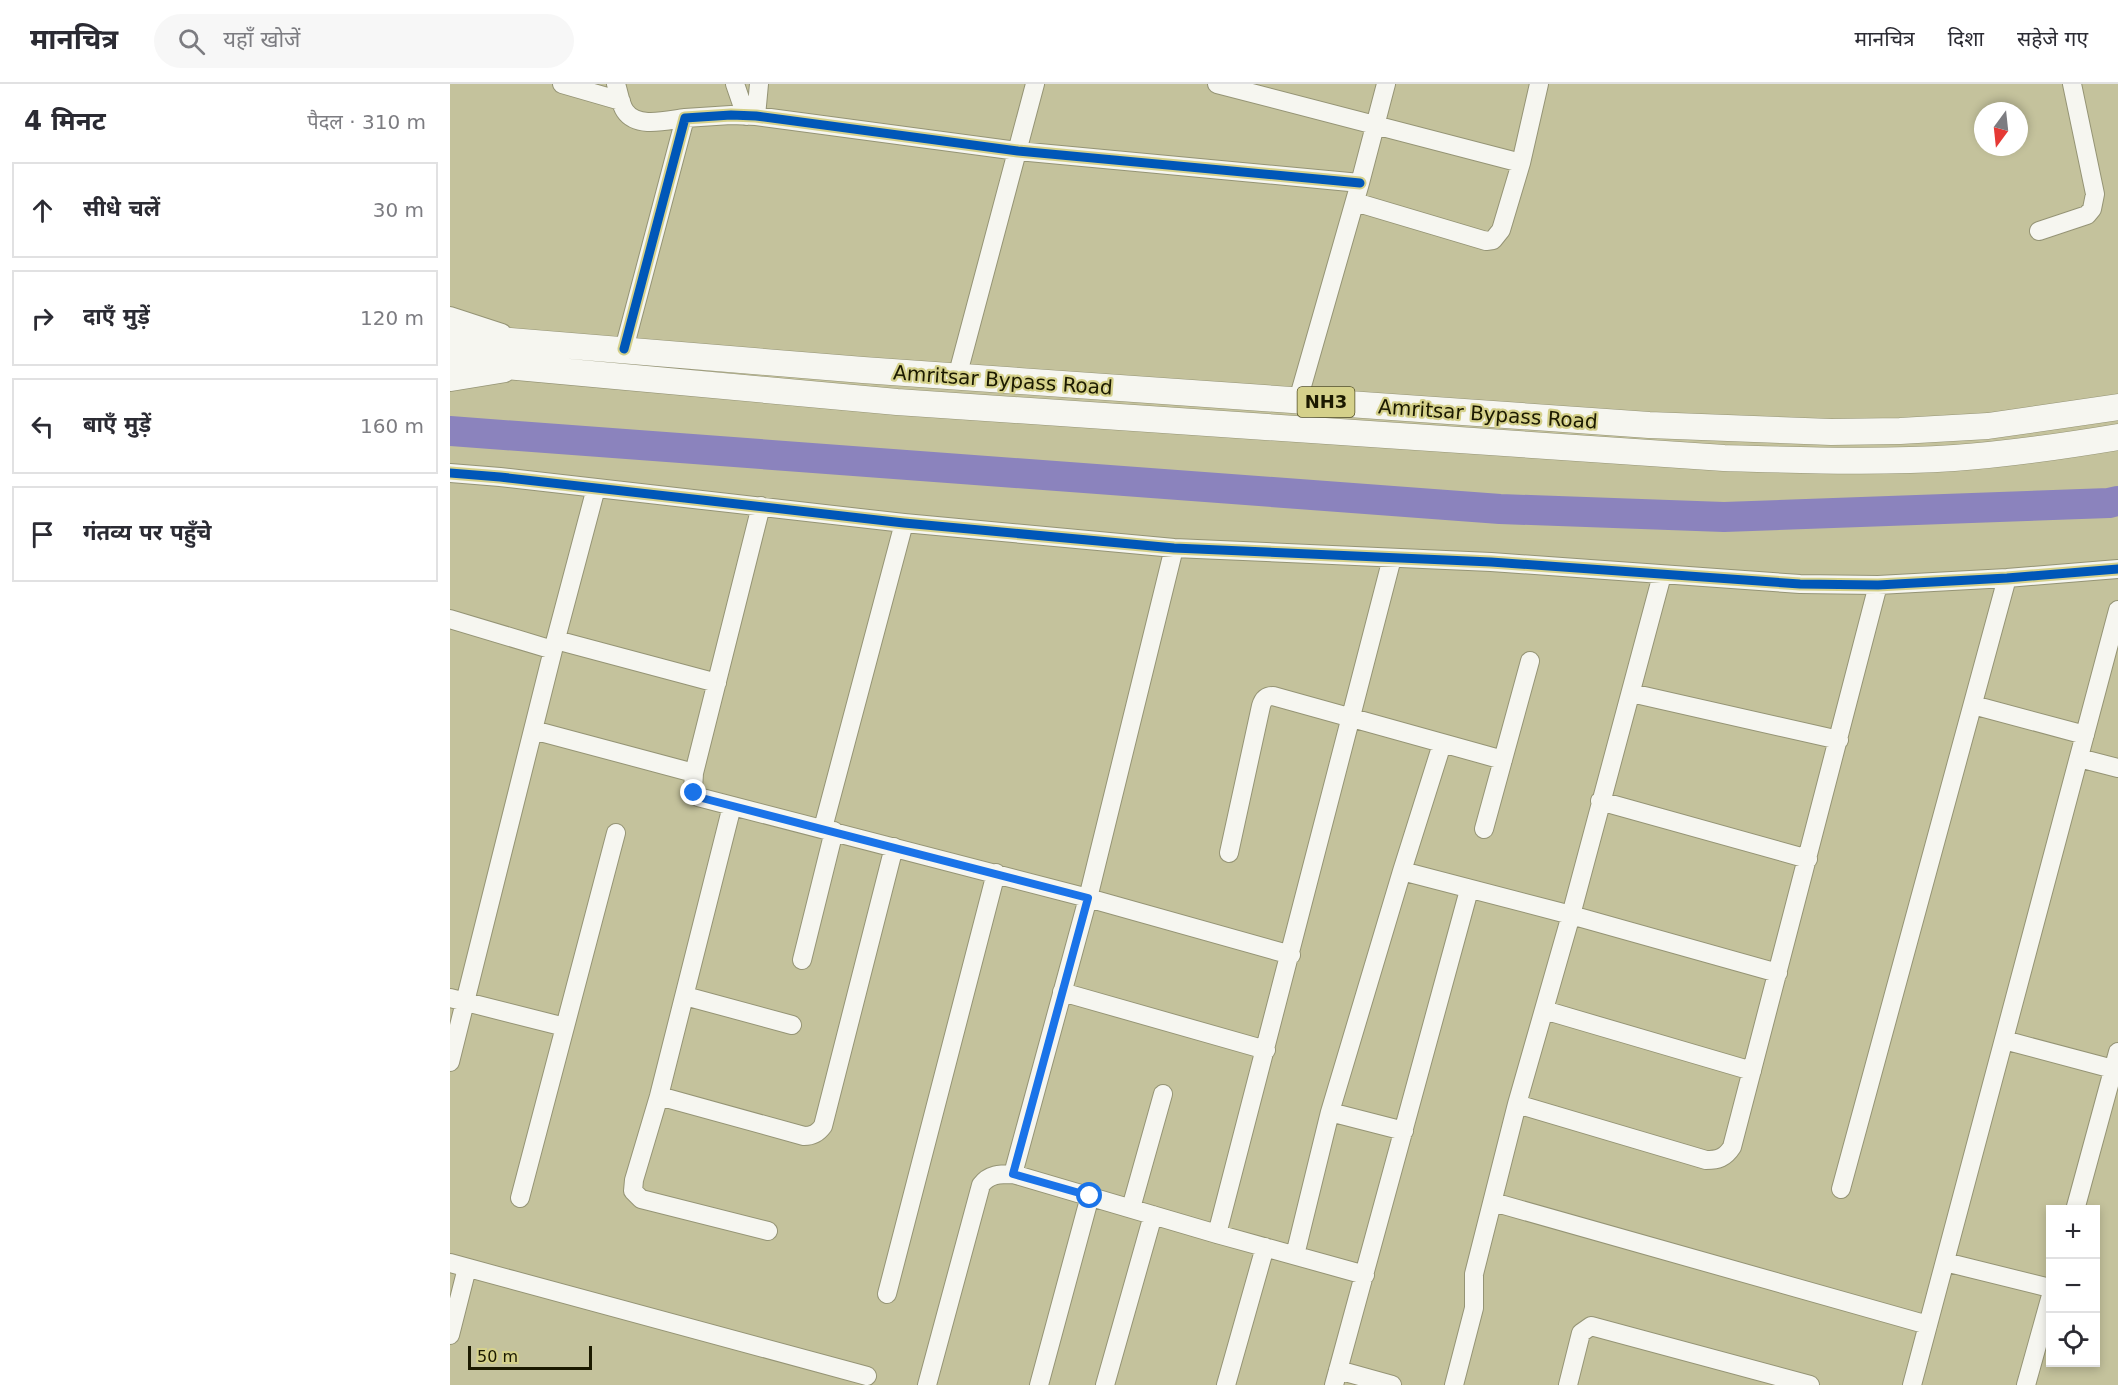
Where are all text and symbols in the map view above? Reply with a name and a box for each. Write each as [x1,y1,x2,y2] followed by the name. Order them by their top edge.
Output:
[154,14,574,68] search box
[30,23,118,56] text: मानचित्र
[175,25,208,58] icon: search
[223,27,300,52] text: यहाँ खोजें
[1855,27,1915,51] text: मानचित्र
[1948,27,1984,51] text: दिशा
[2017,27,2088,51] text: सहेजे गए
[1974,102,2028,156] north arrow
[24,106,106,136] text: 4 मिनट
[307,110,426,134] text: पैदल · 310 m
[26,194,59,227] icon: ahead
[83,196,160,221] text: सीधे चलें
[373,198,424,222] text: 30 m
[26,302,59,335] icon: right
[83,304,150,329] text: दाएँ मुड़ें
[360,306,424,330] text: 120 m
[892,360,1114,400] street label: Amritsar Bypass Road
[1298,387,1354,417] road number: NH3
[1377,394,1599,434] street label: Amritsar Bypass Road
[26,410,59,443] icon: left
[83,412,151,437] text: बाएँ मुड़ें
[360,414,424,438] text: 160 m
[26,518,59,551] icon: arrive
[83,520,211,545] text: गंतव्य पर पहुँचे
[680,779,706,805] route end
[1076,1182,1102,1208] route start
[2046,1205,2100,1367] map controls
[2046,1205,2100,1259] button: +
[2046,1259,2100,1313] button: −
[2046,1313,2100,1367] button: locate
[468,1343,592,1370] scale bar
[477,1347,518,1366] text: 50 m

